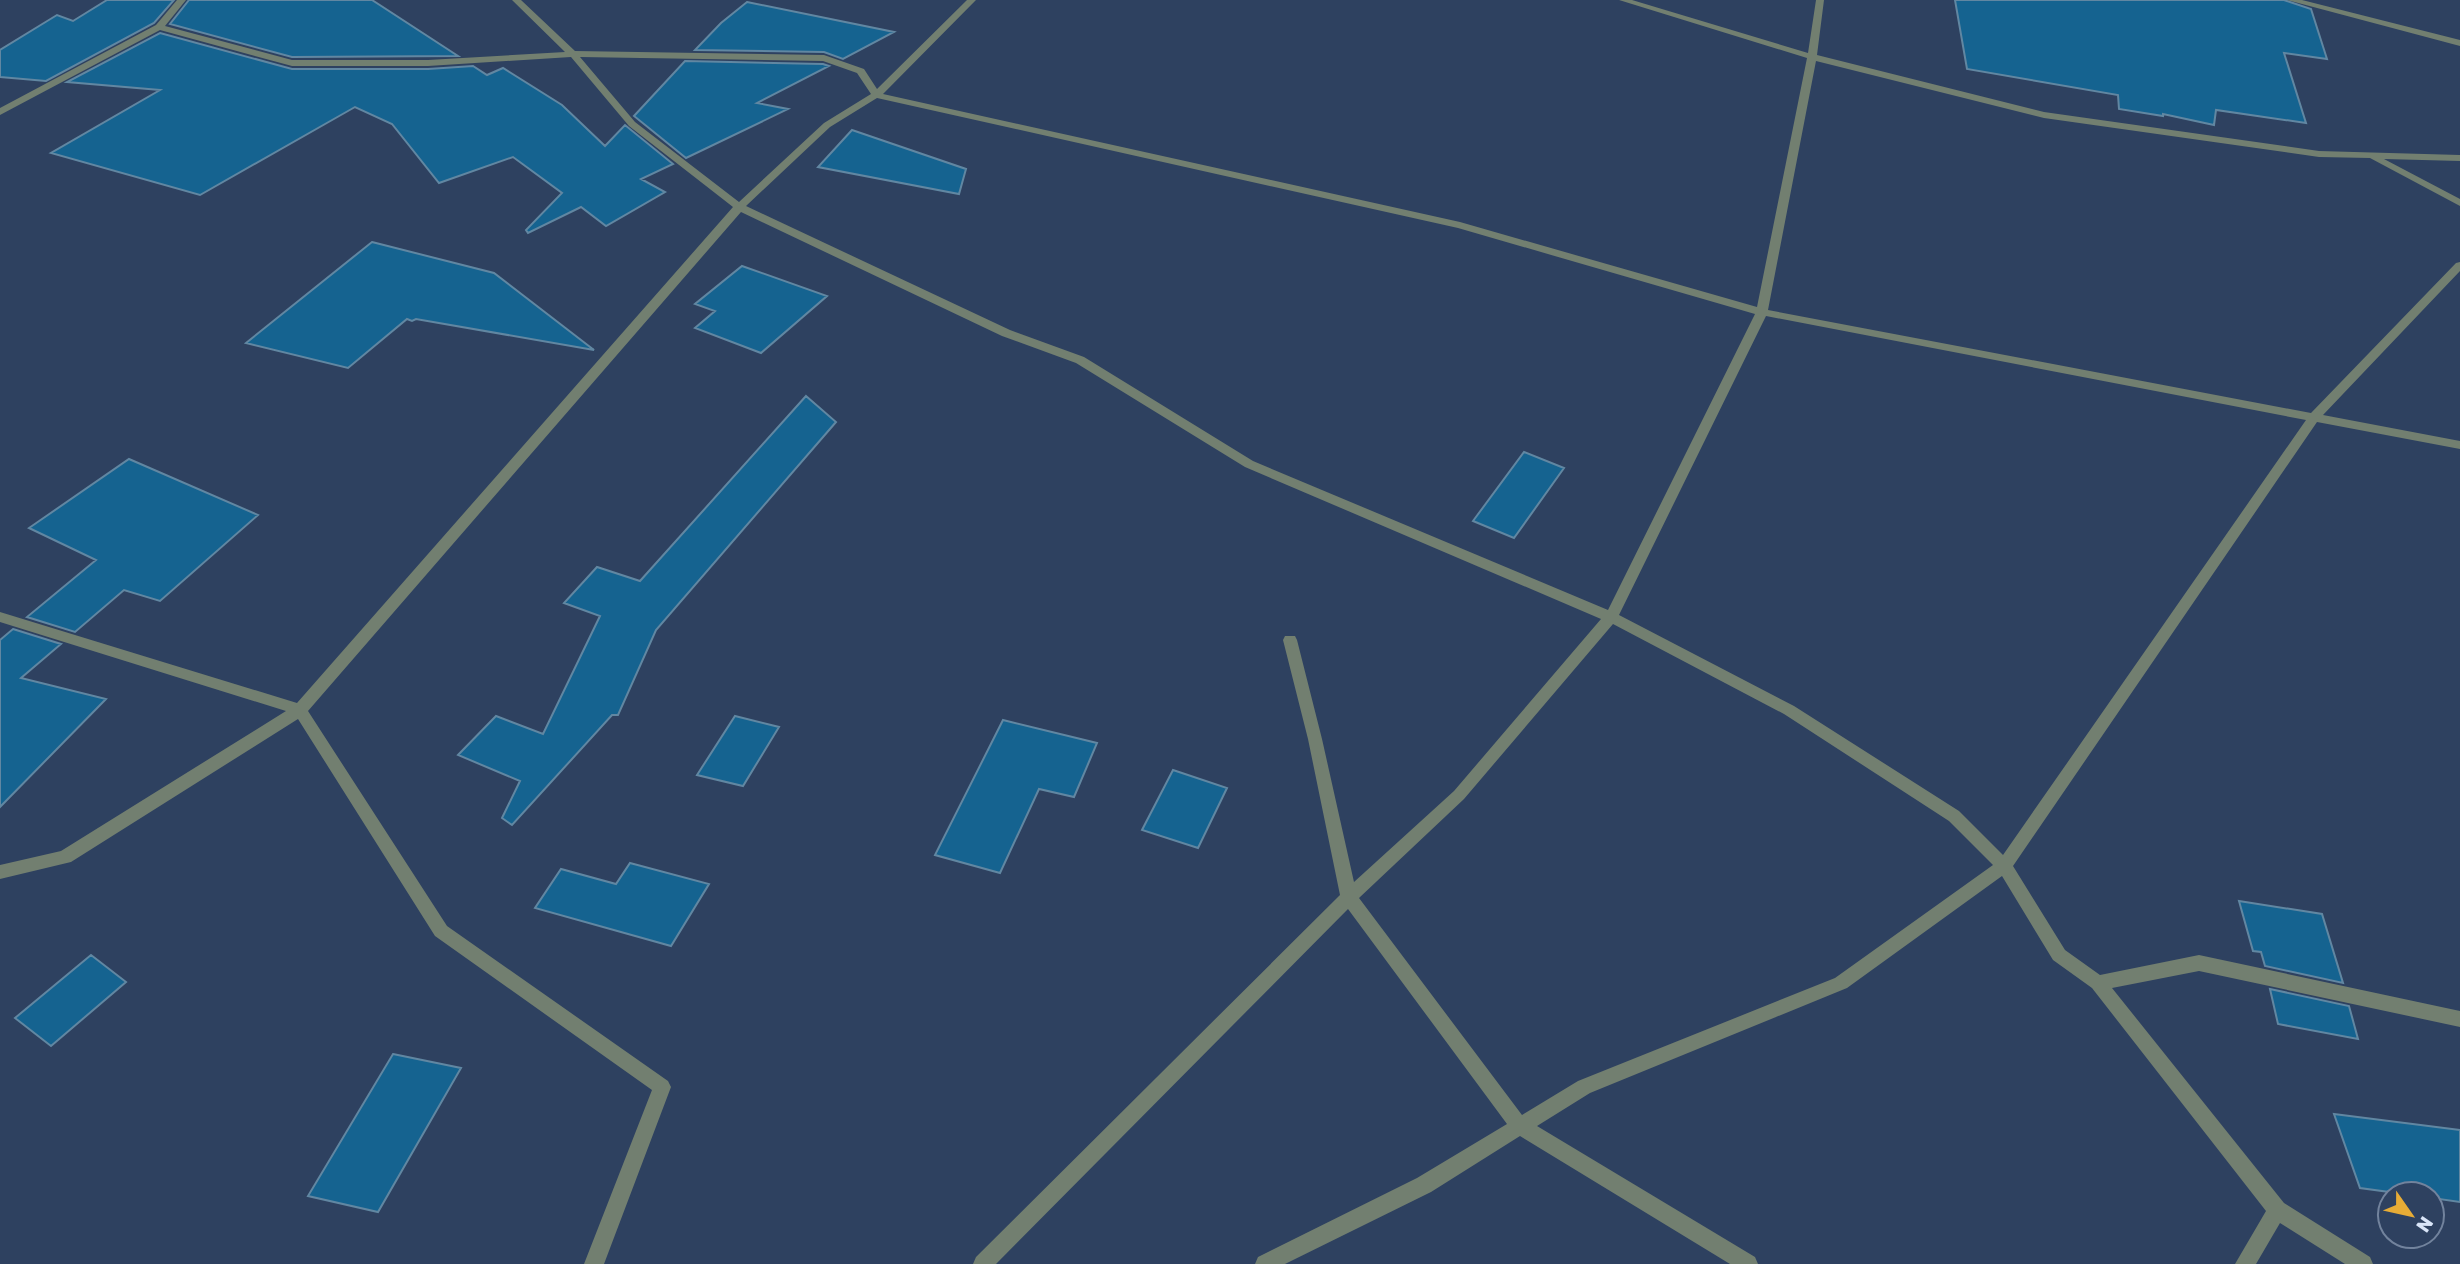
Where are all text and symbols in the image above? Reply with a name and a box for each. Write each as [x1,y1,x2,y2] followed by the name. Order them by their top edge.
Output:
[2376,1180,2446,1250] north arrow
[2411,1212,2438,1236] text: N

